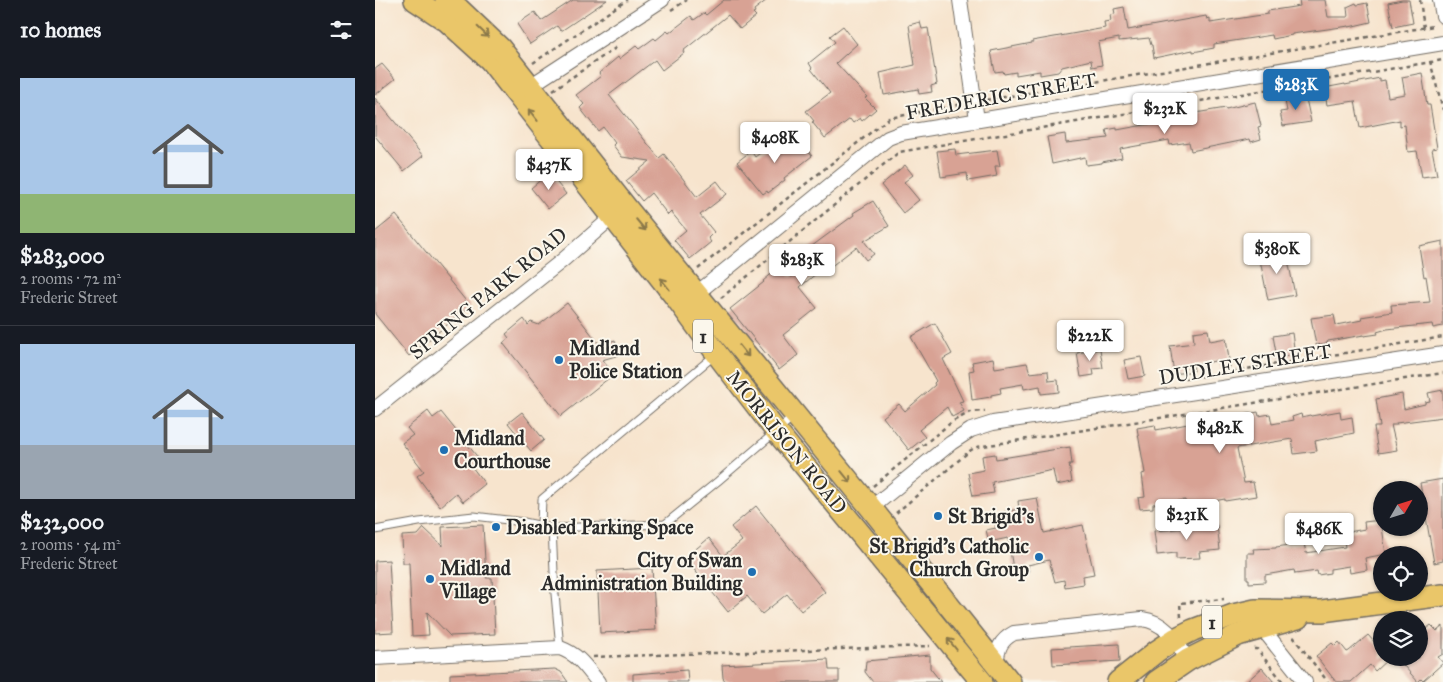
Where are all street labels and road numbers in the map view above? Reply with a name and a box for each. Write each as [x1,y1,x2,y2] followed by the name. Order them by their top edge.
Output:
[904,67,1099,125] street label: FREDERIC STREET
[404,222,572,364] street label: SPRING PARK ROAD
[693,320,713,352] road number: 1
[1157,338,1333,390] street label: DUDLEY STREET
[722,365,852,519] street label: MORRISON ROAD
[1202,606,1222,638] road number: 1

